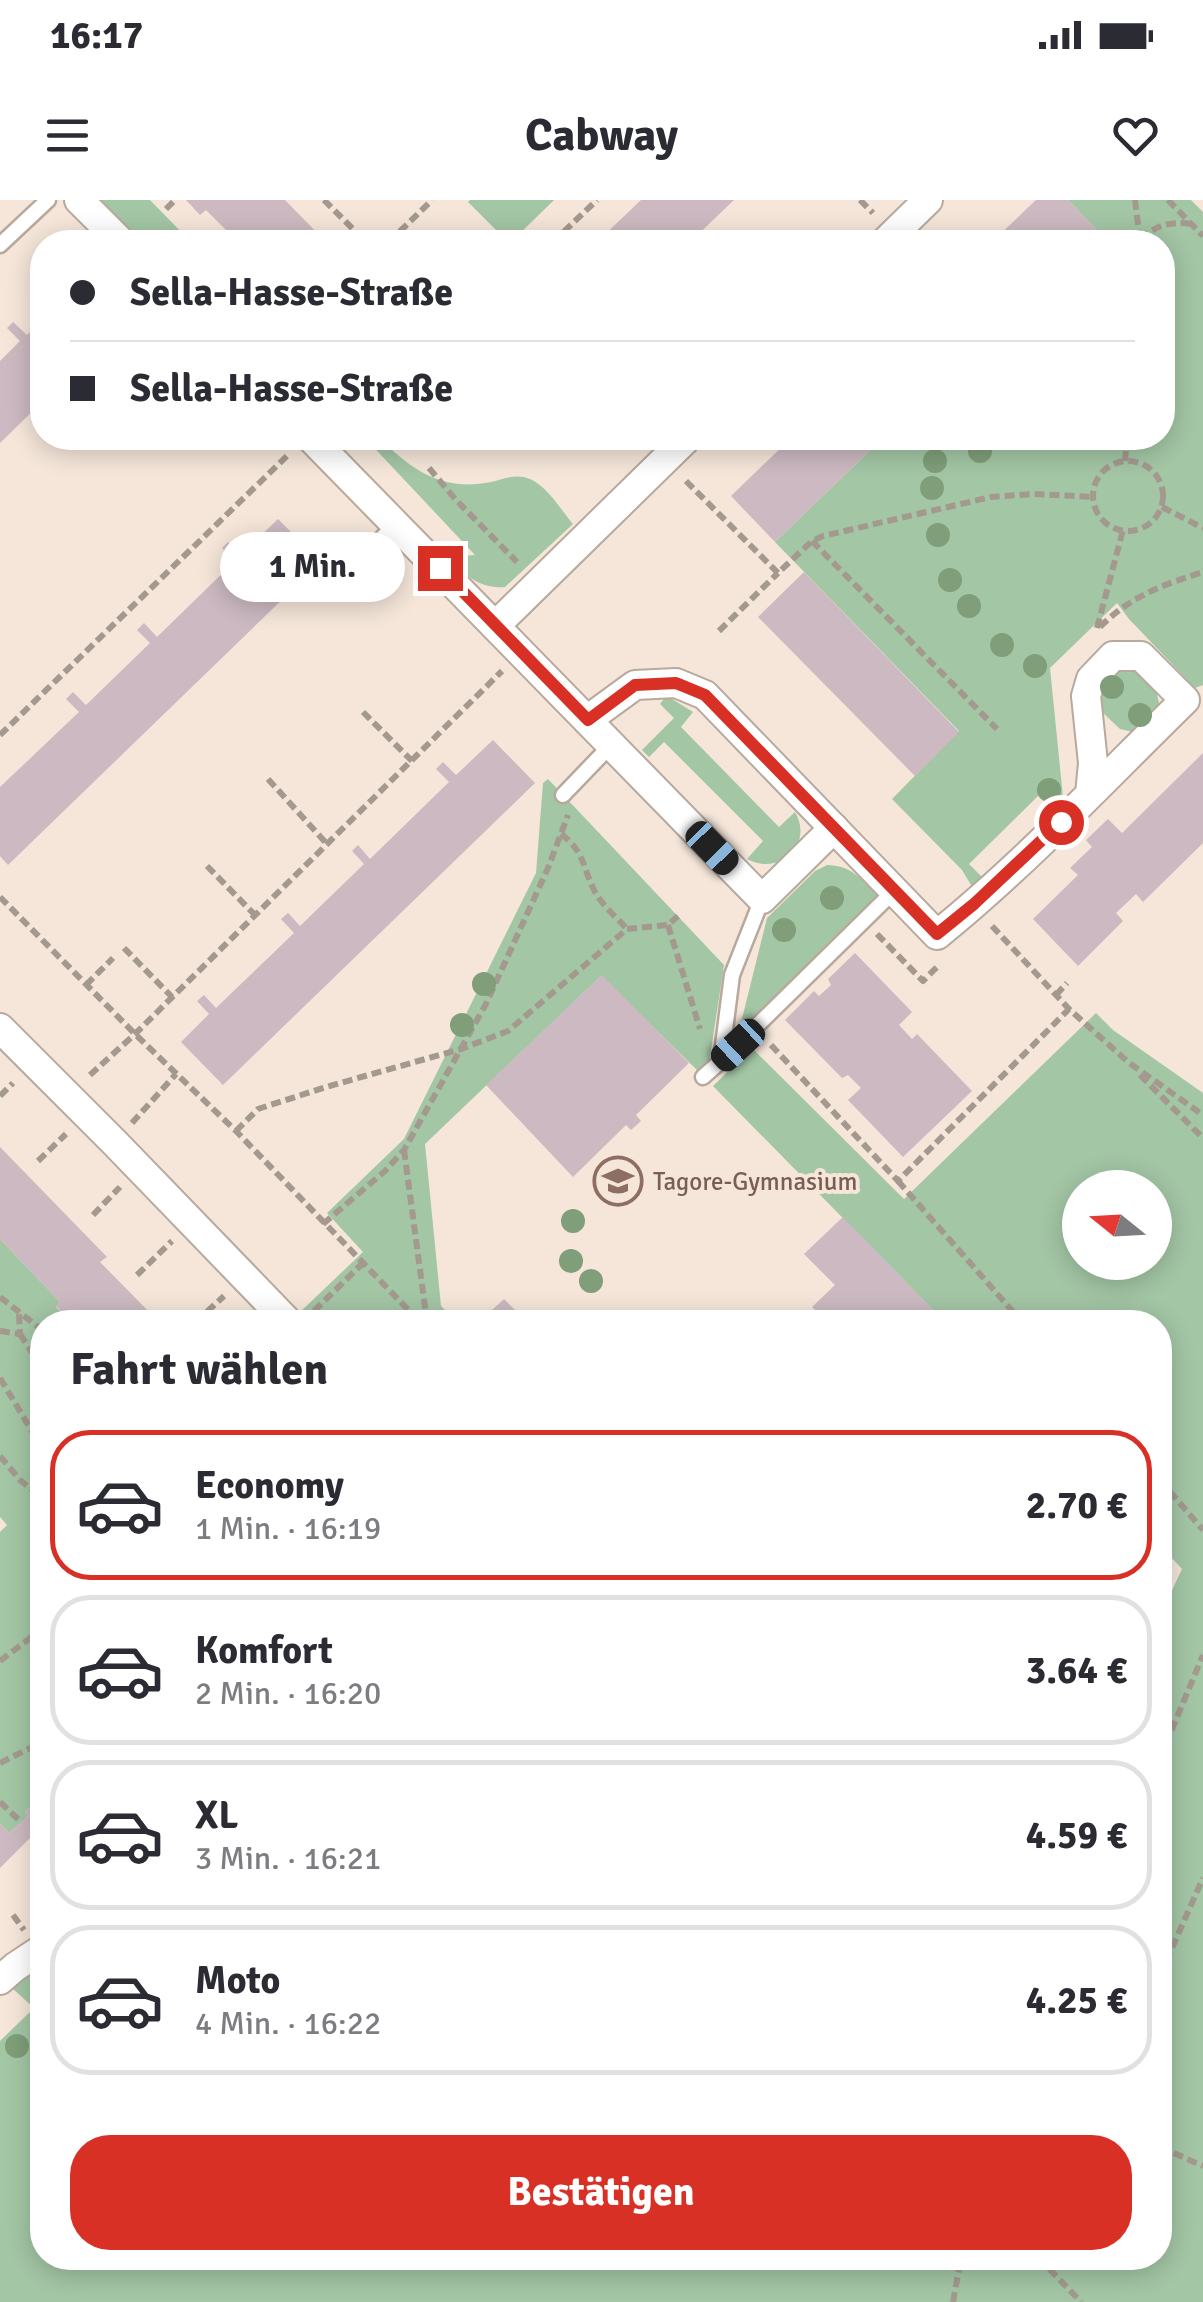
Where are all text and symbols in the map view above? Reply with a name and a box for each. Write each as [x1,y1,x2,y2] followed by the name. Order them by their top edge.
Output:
[50,12,143,59] text: 16:17
[40,108,95,163] icon: menu
[525,108,678,163] text: Cabway
[1108,108,1163,163] icon: heart
[130,269,453,316] text: Sella-Hasse-Straße
[130,365,453,412] text: Sella-Hasse-Straße
[220,533,405,603] callout: 1 Min.
[418,546,463,591] route end
[269,547,356,586] text: 1 Min.
[1039,800,1084,845] route start
[680,816,744,880] car
[706,1014,770,1076] car
[592,1155,644,1207] school or university icon: Tagore-Gymnasium
[653,1166,857,1197] place label: Tagore-Gymnasium
[1062,1170,1172,1280] north arrow
[1062,1170,1172,1280] map controls
[70,1342,328,1397] text: Fahrt wählen
[75,1460,165,1550] icon: car
[195,1462,344,1509] text: Economy
[1026,1482,1127,1529] text: 2.70 €
[195,1509,381,1548] text: 1 Min. · 16:19
[75,1625,165,1715] icon: car
[195,1627,333,1674] text: Komfort
[1026,1647,1127,1694] text: 3.64 €
[195,1674,381,1713] text: 2 Min. · 16:20
[75,1790,165,1880] icon: car
[195,1792,238,1839] text: XL
[1026,1812,1127,1859] text: 4.59 €
[195,1839,381,1878] text: 3 Min. · 16:21
[75,1955,165,2045] icon: car
[195,1957,280,2004] text: Moto
[1026,1977,1127,2024] text: 4.25 €
[195,2004,381,2043] text: 4 Min. · 16:22
[70,2135,1132,2250] button: Bestätigen

